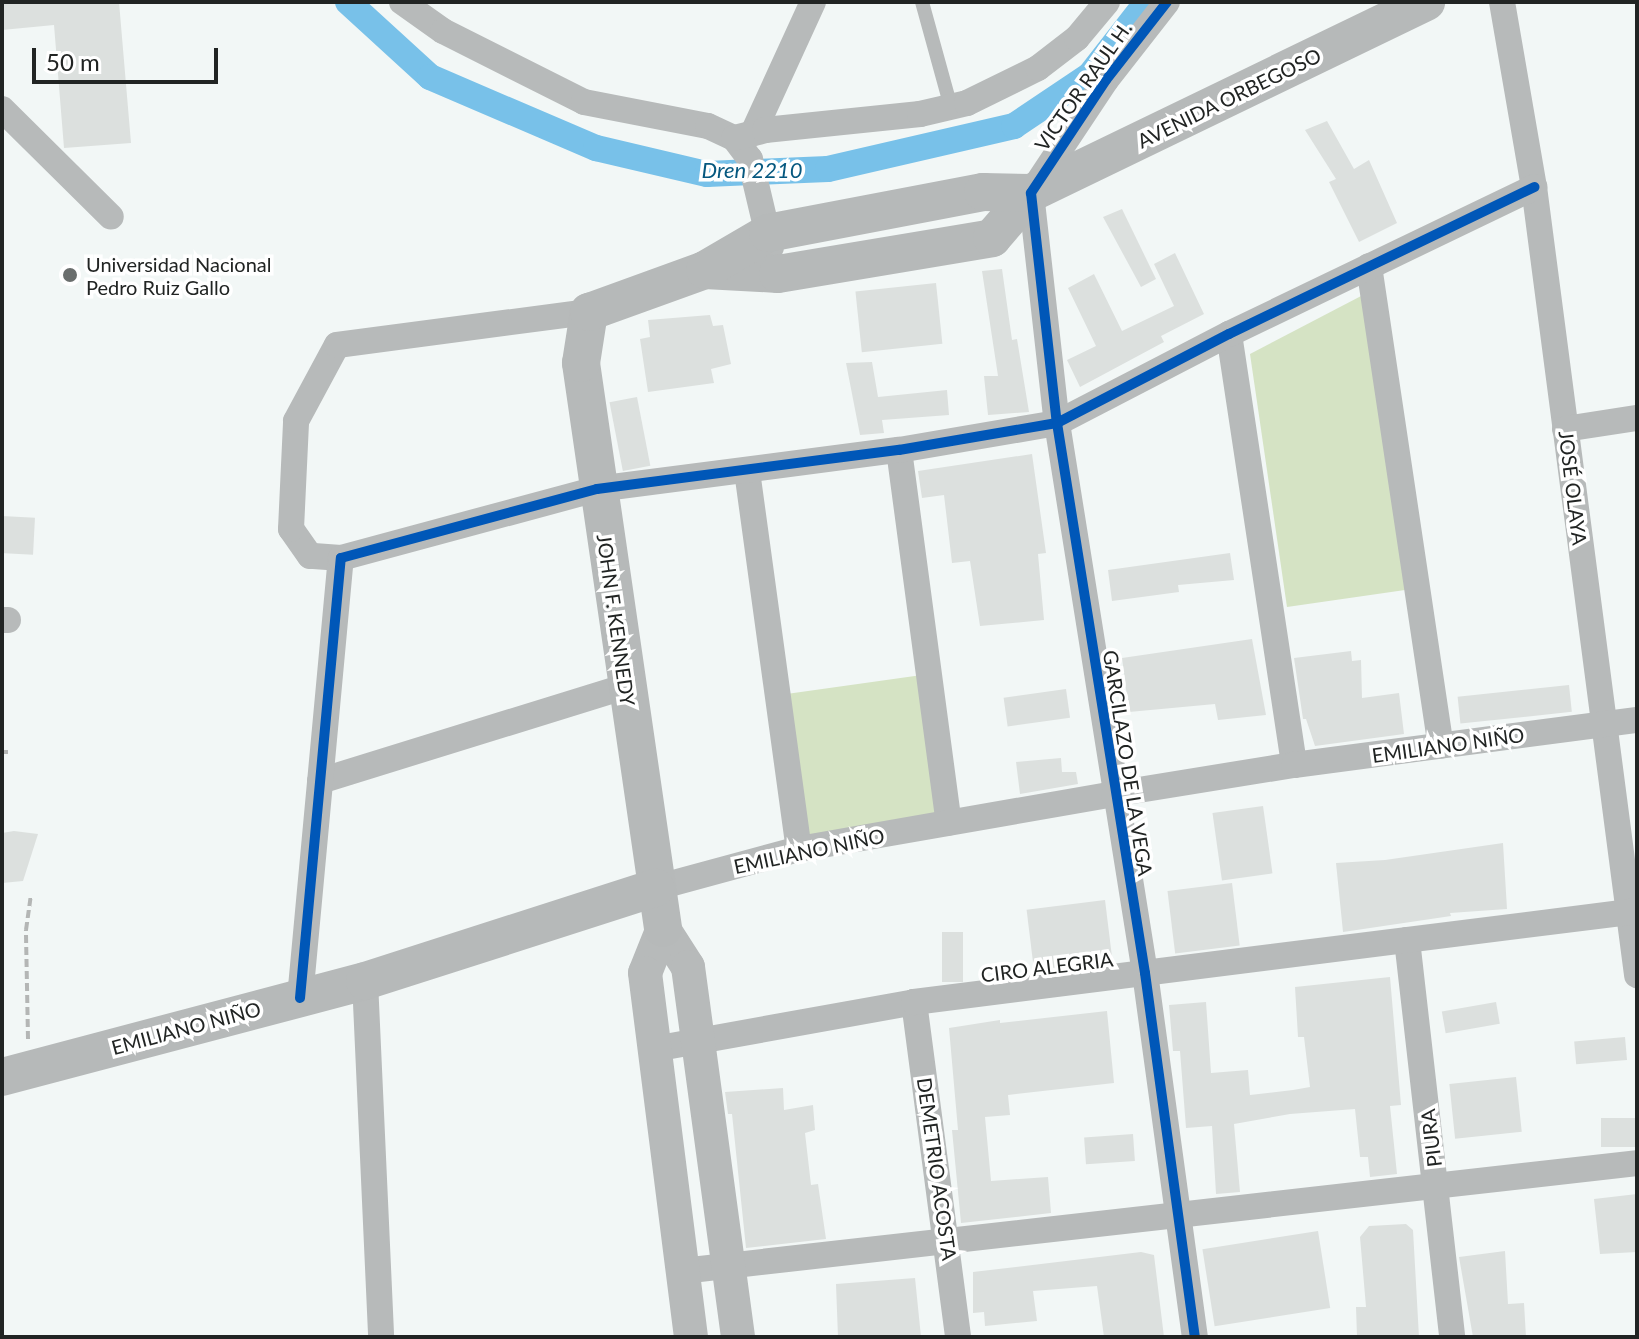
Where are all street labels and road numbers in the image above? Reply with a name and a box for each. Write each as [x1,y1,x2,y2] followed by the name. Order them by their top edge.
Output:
[1029,16,1137,156] street label: VICTOR RAUL H.
[1133,43,1325,153] street label: AVENIDA ORBEGOSO
[1554,429,1592,547] street label: JOSÉ OLAYA
[592,533,640,707] street label: JOHN F. KENNEDY
[1098,648,1158,878] street label: GARCILAZO DE LA VEGA
[1370,722,1526,768] street label: EMILIANO NIÑO
[731,823,887,879] street label: EMILIANO NIÑO
[979,947,1115,987] street label: CIRO ALEGRIA
[109,997,263,1059] street label: EMILIANO NIÑO
[912,1076,962,1262] street label: DEMETRIO ACOSTA
[1416,1108,1446,1168] street label: PIURA

